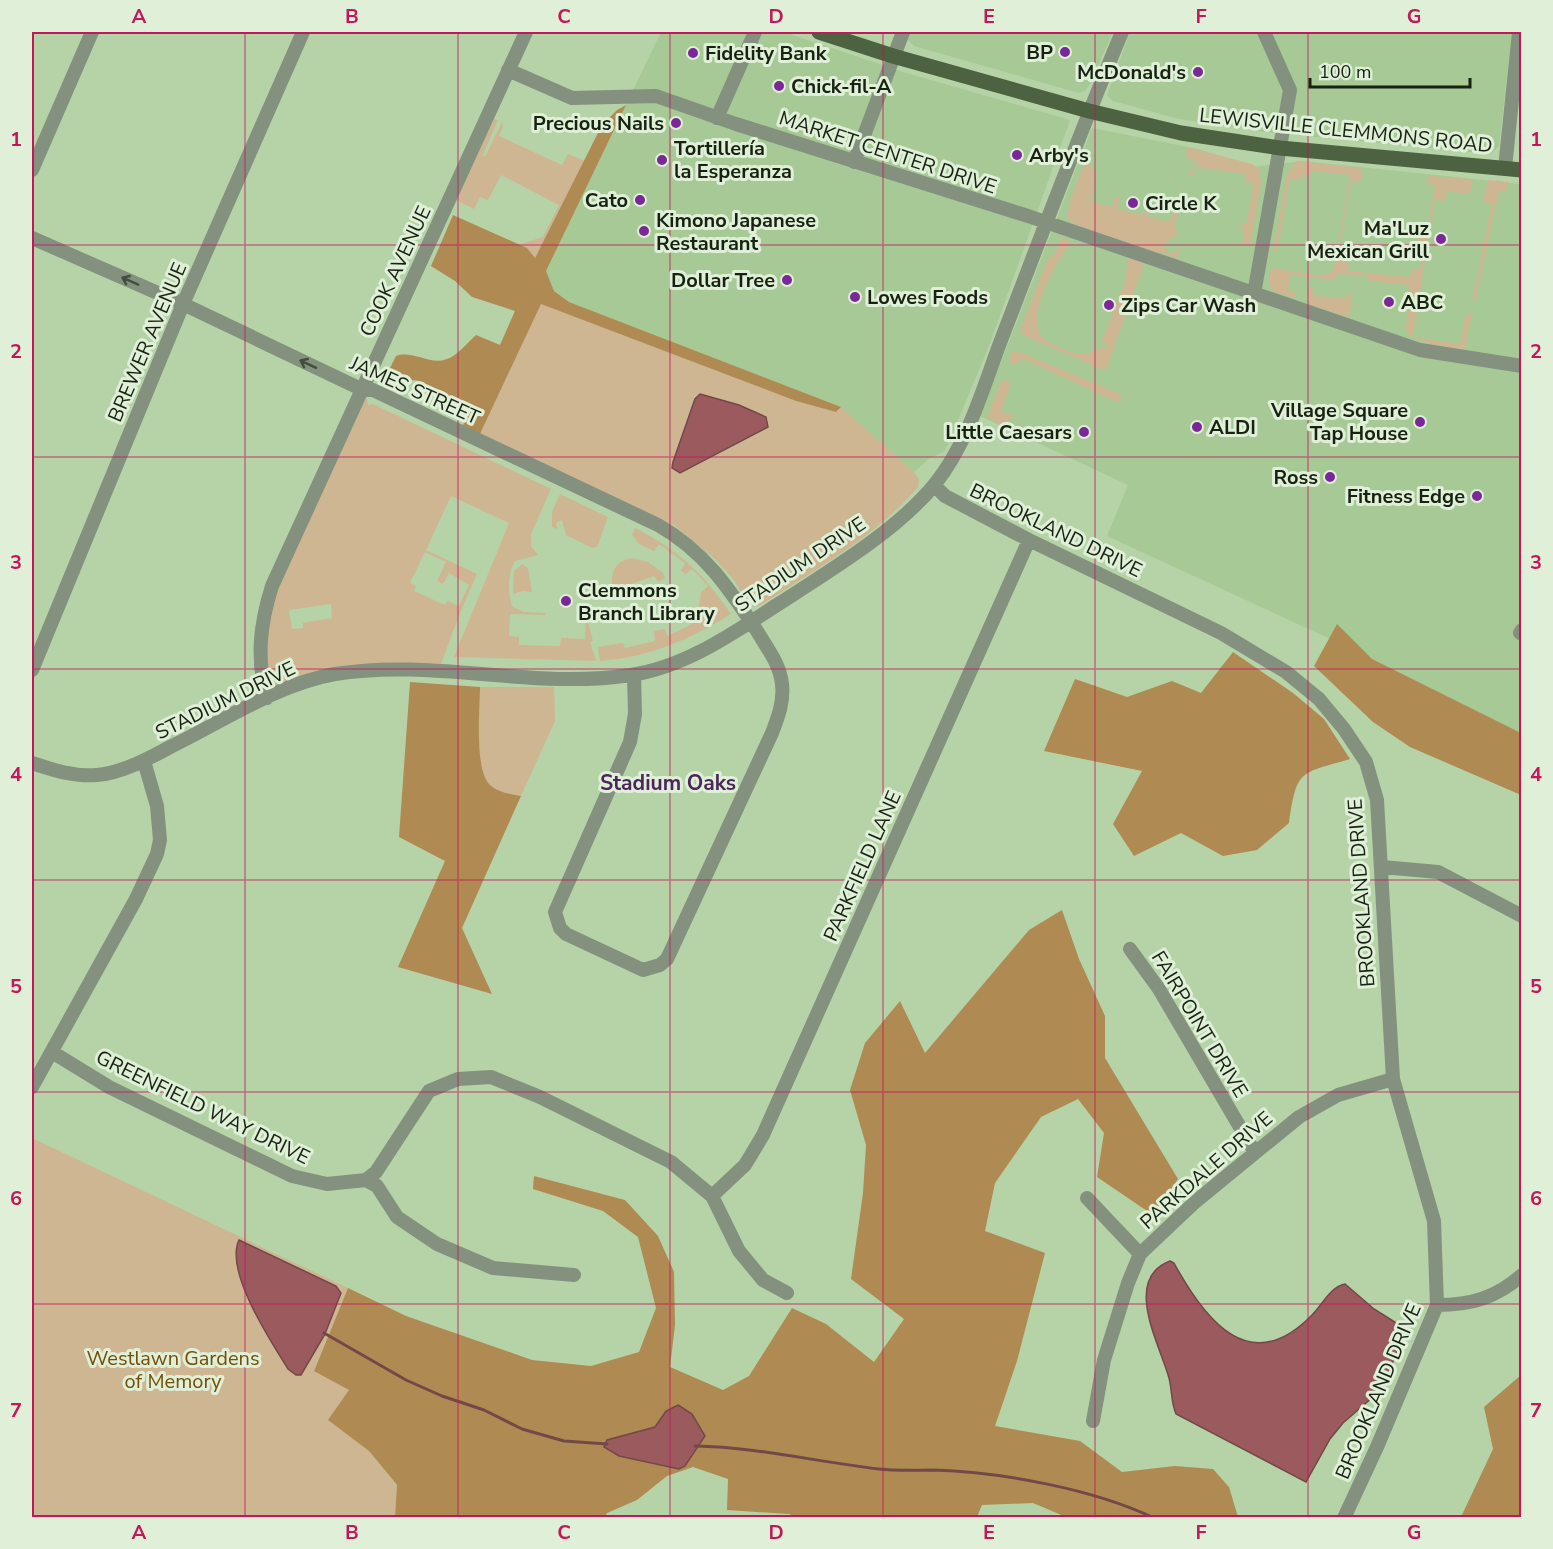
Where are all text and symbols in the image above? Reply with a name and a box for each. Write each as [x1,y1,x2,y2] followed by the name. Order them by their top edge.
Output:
[132,3,147,30] text: A
[345,3,359,30] text: B
[557,3,571,30] text: C
[768,3,784,30] text: D
[983,3,995,30] text: E
[1195,3,1207,30] text: F
[1407,3,1421,30] text: G
[1026,39,1053,66] place label: BP
[705,40,828,67] place label: Fidelity Bank
[1058,45,1072,59] marker: BP
[686,46,700,60] marker: Fidelity Bank
[1310,51,1470,89] scale bar
[1077,59,1186,86] place label: McDonald's
[1319,60,1371,84] text: 100 m
[1191,65,1205,79] marker: McDonald's
[791,73,891,100] place label: Chick-fil-A
[772,79,786,93] marker: Chick-fil-A
[1198,102,1494,159] street label: LEWISVILLE CLEMMONS ROAD
[776,105,1000,200] street label: MARKET CENTER DRIVE
[533,110,664,137] place label: Precious Nails
[669,116,683,130] marker: Precious Nails
[10,126,22,153] text: 1
[1530,126,1542,153] text: 1
[674,135,792,185] place label: Tortillería la Esperanza
[1029,142,1089,169] place label: Arby's
[1010,148,1024,162] marker: Arby's
[655,153,669,167] marker: Tortillería la Esperanza
[585,187,628,214] place label: Cato
[1145,190,1217,217] place label: Circle K
[633,193,647,207] marker: Cato
[1126,196,1140,210] marker: Circle K
[353,201,438,341] street label: COOK AVENUE
[656,207,816,257] place label: Kimono Japanese Restaurant
[1307,215,1430,265] place label: Ma'Luz Mexican Grill
[637,224,651,238] marker: Kimono Japanese Restaurant
[1434,232,1448,246] marker: Ma'Luz Mexican Grill
[102,258,193,426] street label: BREWER AVENUE
[671,267,775,294] place label: Dollar Tree
[780,273,794,287] marker: Dollar Tree
[121,275,139,286] one-way arrow
[867,284,988,311] place label: Lowes Foods
[1401,289,1443,316] place label: ABC
[848,290,862,304] marker: Lowes Foods
[1121,292,1256,319] place label: Zips Car Wash
[1382,295,1396,309] marker: ABC
[1102,298,1116,312] marker: Zips Car Wash
[10,338,22,365] text: 2
[1530,338,1542,365] text: 2
[345,349,484,431] street label: JAMES STREET
[300,357,318,369] one-way arrow
[1270,397,1408,447] place label: Village Square Tap House
[1209,414,1256,441] place label: ALDI
[1413,415,1427,429] marker: Village Square Tap House
[945,419,1072,446] place label: Little Caesars
[1190,420,1204,434] marker: ALDI
[1077,425,1091,439] marker: Little Caesars
[1274,464,1318,491] place label: Ross
[1323,470,1337,484] marker: Ross
[965,477,1146,584] street label: BROOKLAND DRIVE
[1347,483,1465,510] place label: Fitness Edge
[1470,489,1484,503] marker: Fitness Edge
[729,511,871,618] street label: STADIUM DRIVE
[10,549,22,576] text: 3
[1530,549,1542,576] text: 3
[578,577,715,627] place label: Clemmons Branch Library
[559,594,573,608] marker: Clemmons Branch Library
[151,655,300,746] street label: STADIUM DRIVE
[10,761,22,788] text: 4
[1530,761,1542,788] text: 4
[600,769,736,797] district label: Stadium Oaks
[817,787,908,946] street label: PARKFIELD LANE
[1341,798,1382,988] street label: BROOKLAND DRIVE
[1145,946,1254,1103] street label: FAIRPOINT DRIVE
[10,973,22,1000] text: 5
[1530,973,1542,1000] text: 5
[91,1044,314,1171] street label: GREENFIELD WAY DRIVE
[1134,1105,1278,1235] street label: PARKDALE DRIVE
[10,1185,22,1212] text: 6
[1530,1185,1542,1212] text: 6
[1329,1299,1428,1483] street label: BROOKLAND DRIVE
[86,1345,260,1395] park label: Westlawn Gardens of Memory
[10,1397,22,1424] text: 7
[1530,1397,1542,1424] text: 7
[132,1519,147,1546] text: A
[345,1519,359,1546] text: B
[557,1519,571,1546] text: C
[768,1519,784,1546] text: D
[983,1519,995,1546] text: E
[1195,1519,1207,1546] text: F
[1407,1519,1421,1546] text: G

